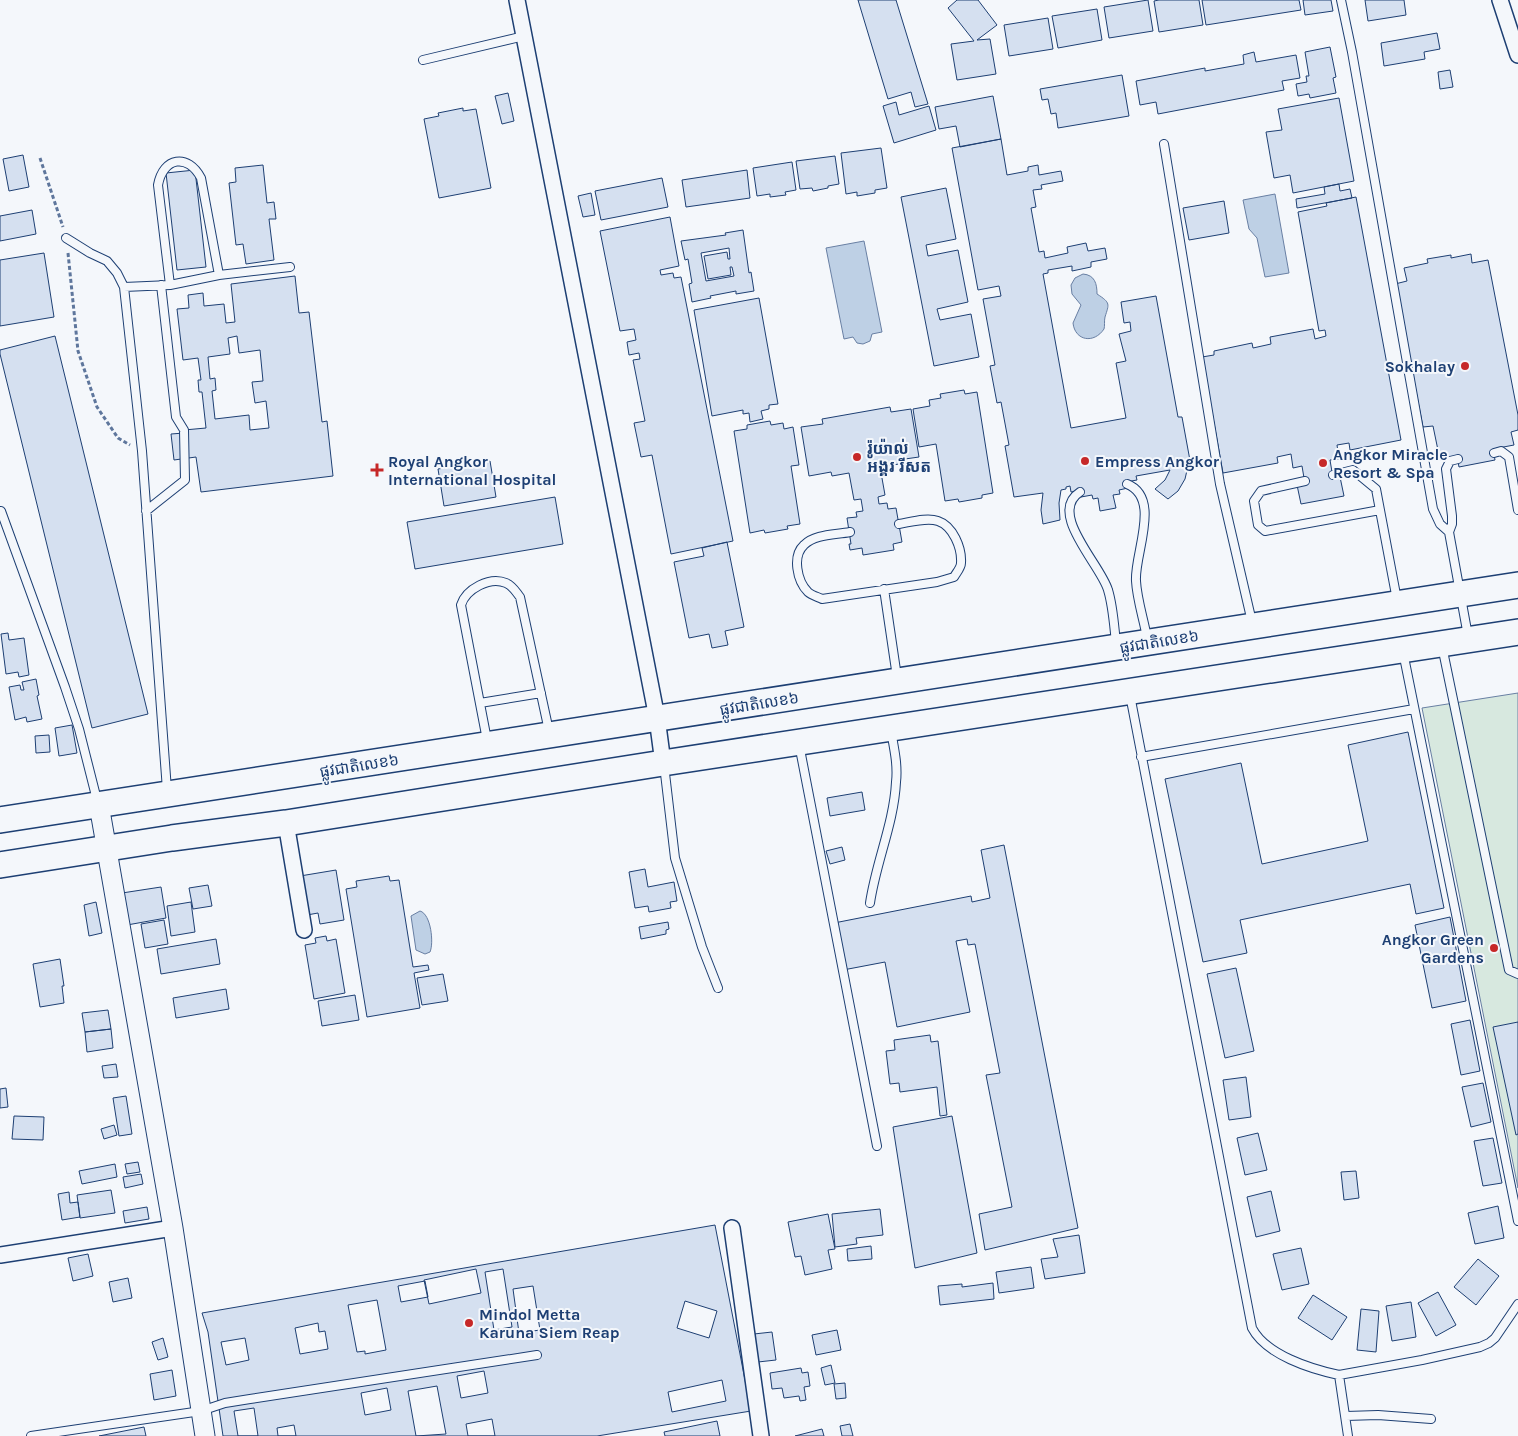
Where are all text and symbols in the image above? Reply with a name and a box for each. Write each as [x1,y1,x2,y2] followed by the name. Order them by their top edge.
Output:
[1385,357,1455,376] place label: Sokhalay
[1459,360,1471,372] marker: Sokhalay
[867,438,931,476] place label: រ៉ូយ៉ាល់ អង្គរ រីសត
[1333,445,1448,482] place label: Angkor Miracle Resort & Spa
[851,451,863,463] marker: រ៉ូយ៉ាល់ អង្គរ រីសត
[388,452,556,489] place label: Royal Angkor International Hospital
[1095,452,1220,471] place label: Empress Angkor
[1079,455,1091,467] marker: Empress Angkor
[1317,457,1329,469] marker: Angkor Miracle Resort & Spa
[370,463,384,477] marker: Royal Angkor International Hospital
[1118,626,1201,662] street label: ផ្លូវជាតិលេខ៦
[718,688,801,724] street label: ផ្លូវជាតិលេខ៦
[318,750,401,786] street label: ផ្លូវជាតិលេខ៦
[1382,930,1484,967] place label: Angkor Green Gardens
[1488,942,1500,954] marker: Angkor Green Gardens
[479,1305,620,1342] place label: Mindol Metta Karuna Siem Reap
[463,1317,475,1329] marker: Mindol Metta Karuna Siem Reap

